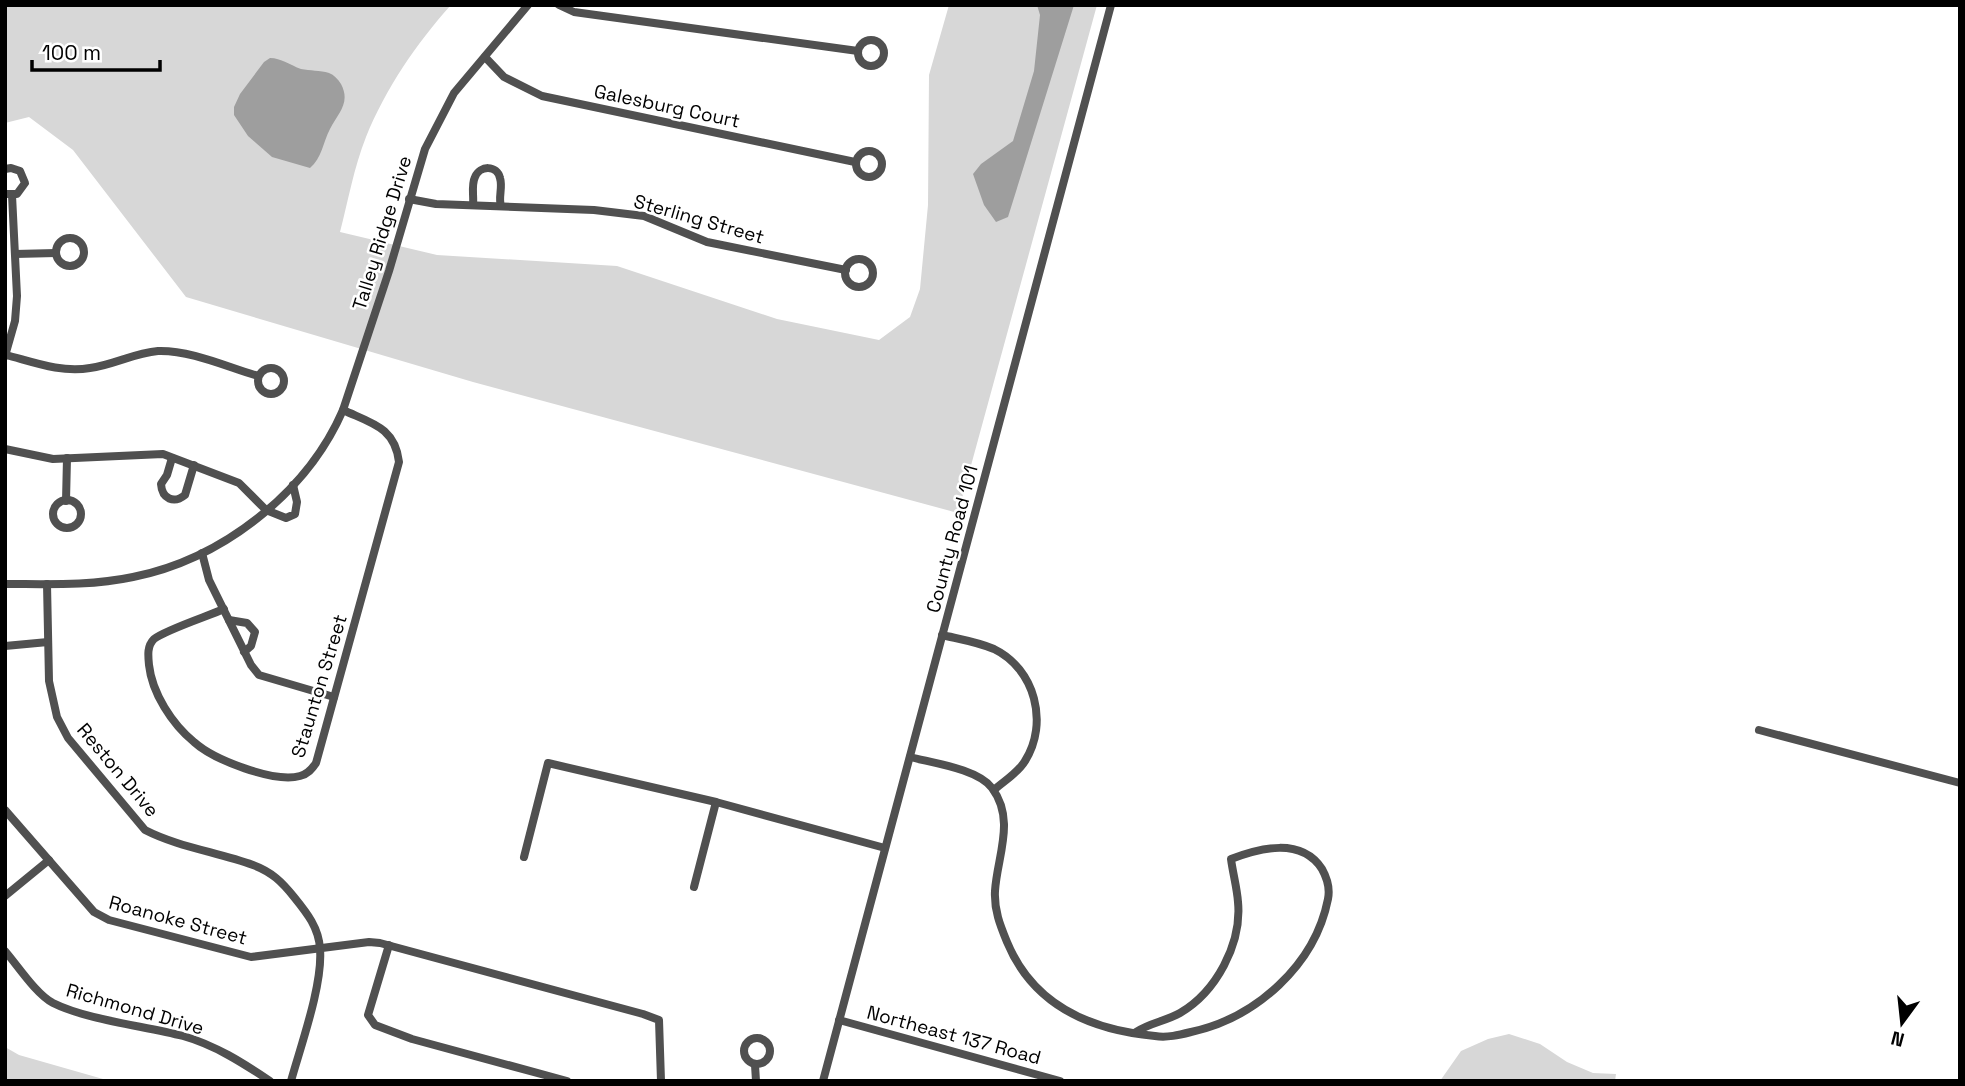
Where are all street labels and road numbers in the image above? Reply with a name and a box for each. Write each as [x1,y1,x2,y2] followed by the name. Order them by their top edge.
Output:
[592,78,742,134] street label: Galesburg Court
[347,153,417,313] street label: Talley Ridge Drive
[631,188,767,250] street label: Sterling Street
[920,462,984,616] street label: County Road 101
[285,611,353,761] street label: Staunton Street
[71,718,165,822] street label: Reston Drive
[106,890,250,950] street label: Roanoke Street
[63,977,207,1041] street label: Richmond Drive
[864,1000,1044,1070] street label: Northeast 137 Road

